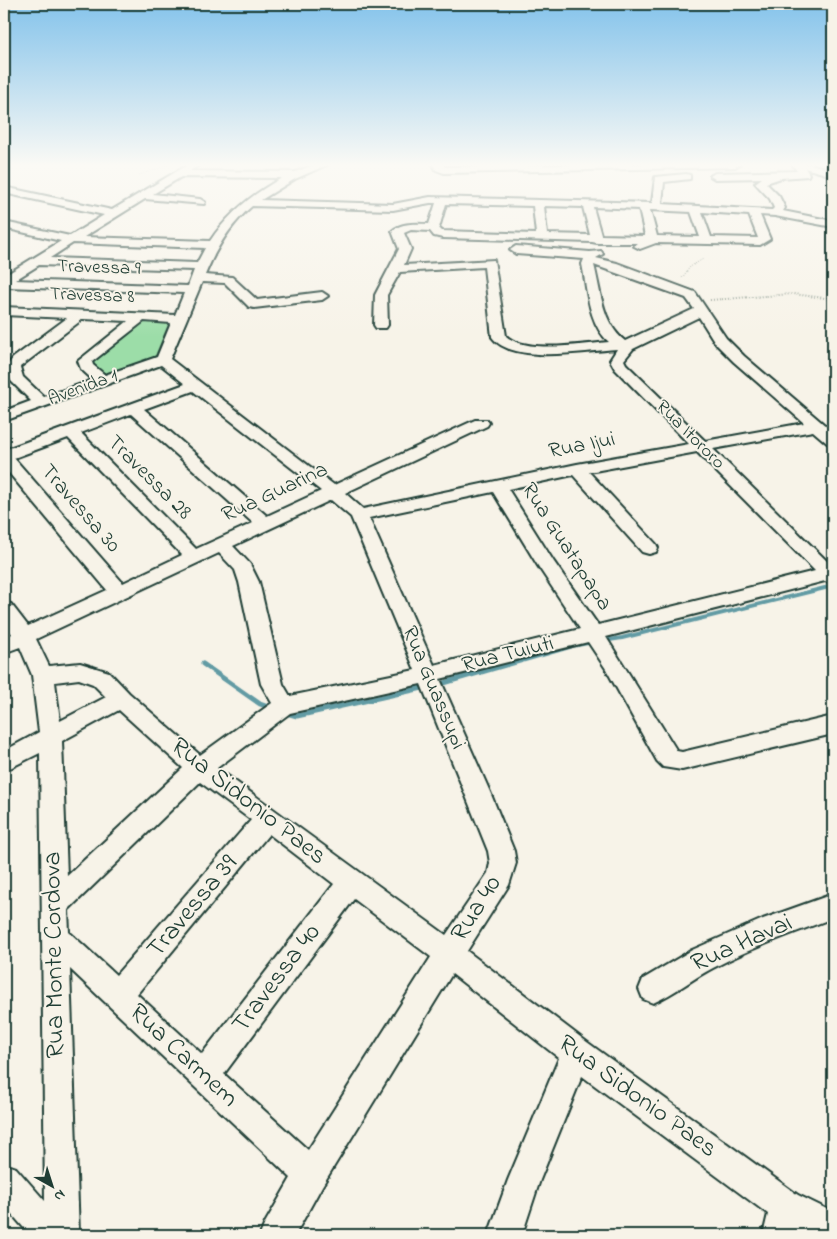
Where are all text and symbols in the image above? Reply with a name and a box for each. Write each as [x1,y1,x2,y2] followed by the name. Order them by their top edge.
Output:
[57,253,141,283] street label: Travessa 9
[49,281,135,311] street label: Travessa 8
[44,363,122,413] street label: Avenida 1
[649,394,731,476] street label: Rua Itororo
[546,424,618,468] street label: Rua Ijui
[99,428,199,528] street label: Travessa 28
[217,454,333,532] street label: Rua Guarina
[32,457,128,561] street label: Travessa 30
[512,477,620,617] street label: Rua Guatapapa
[393,621,473,755] street label: Rua Guassupi
[459,628,557,682] street label: Rua Tuiuti
[162,729,334,875] street label: Rua Sidonio Paes
[138,847,248,967] street label: Travessa 39
[34,851,76,1059] street label: Rua Monte Cordova
[442,869,512,949] street label: Rua 40
[685,905,799,983] street label: Rua Havai
[223,916,331,1042] street label: Travessa 40
[120,995,246,1117] street label: Rua Carmem
[549,1026,725,1168] street label: Rua Sidonio Paes
[28,1162,78,1212] north arrow
[49,1184,70,1206] text: N

